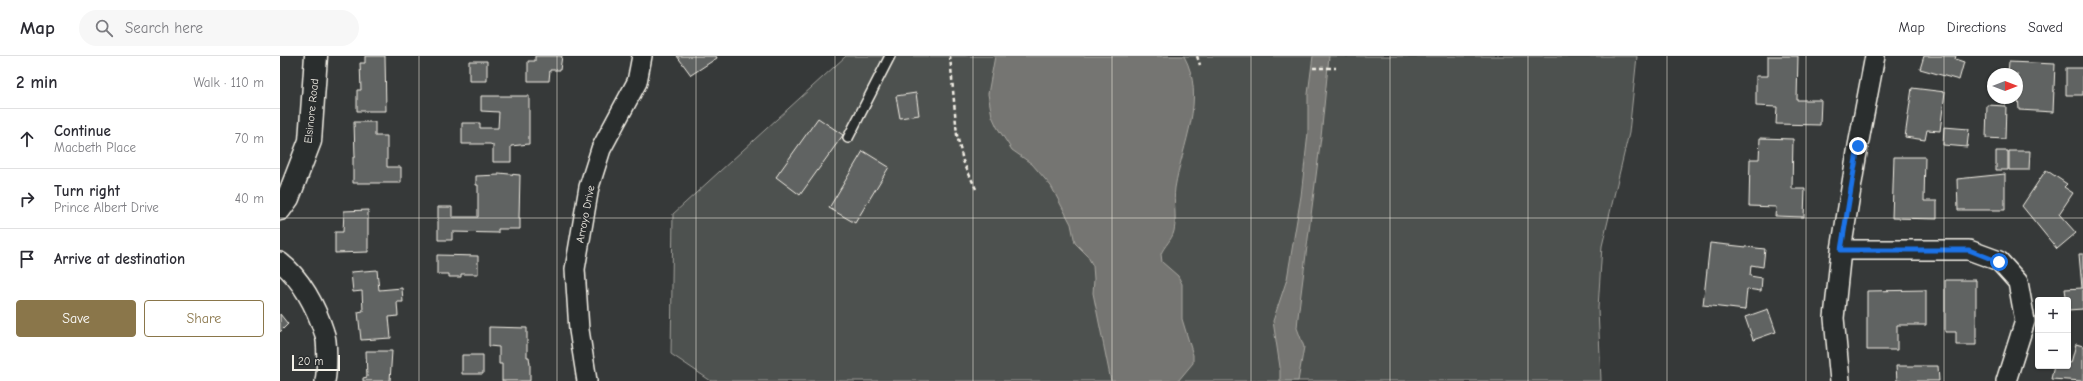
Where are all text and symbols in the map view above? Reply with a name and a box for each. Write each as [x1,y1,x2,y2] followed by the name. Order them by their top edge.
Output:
[79,10,359,46] search box
[20,17,55,39] text: Map
[93,17,115,39] icon: search
[125,19,203,37] text: Search here
[1898,19,1925,36] text: Map
[1947,19,2006,36] text: Directions
[2028,19,2063,36] text: Saved
[1987,68,2023,104] north arrow
[16,73,57,92] text: 2 min
[193,75,264,90] text: Walk · 110 m
[302,78,321,144] street label: Elsinore Road
[54,122,111,140] text: Continue
[16,128,38,150] icon: ahead
[235,131,264,146] text: 70 m
[1849,137,1867,155] route end
[54,140,136,155] text: Macbeth Place
[54,182,120,200] text: Turn right
[574,184,598,244] street label: Arroyo Drive
[16,188,38,210] icon: right
[235,191,264,206] text: 40 m
[54,200,159,215] text: Prince Albert Drive
[16,248,38,270] icon: arrive
[54,250,185,268] text: Arrive at destination
[1990,253,2008,271] route start
[2035,297,2071,369] map controls
[2035,297,2071,333] button: +
[16,300,136,337] button: Save
[144,300,264,337] button: Share
[2035,333,2071,369] button: −
[292,353,340,372] scale bar
[298,355,323,368] text: 20 m

